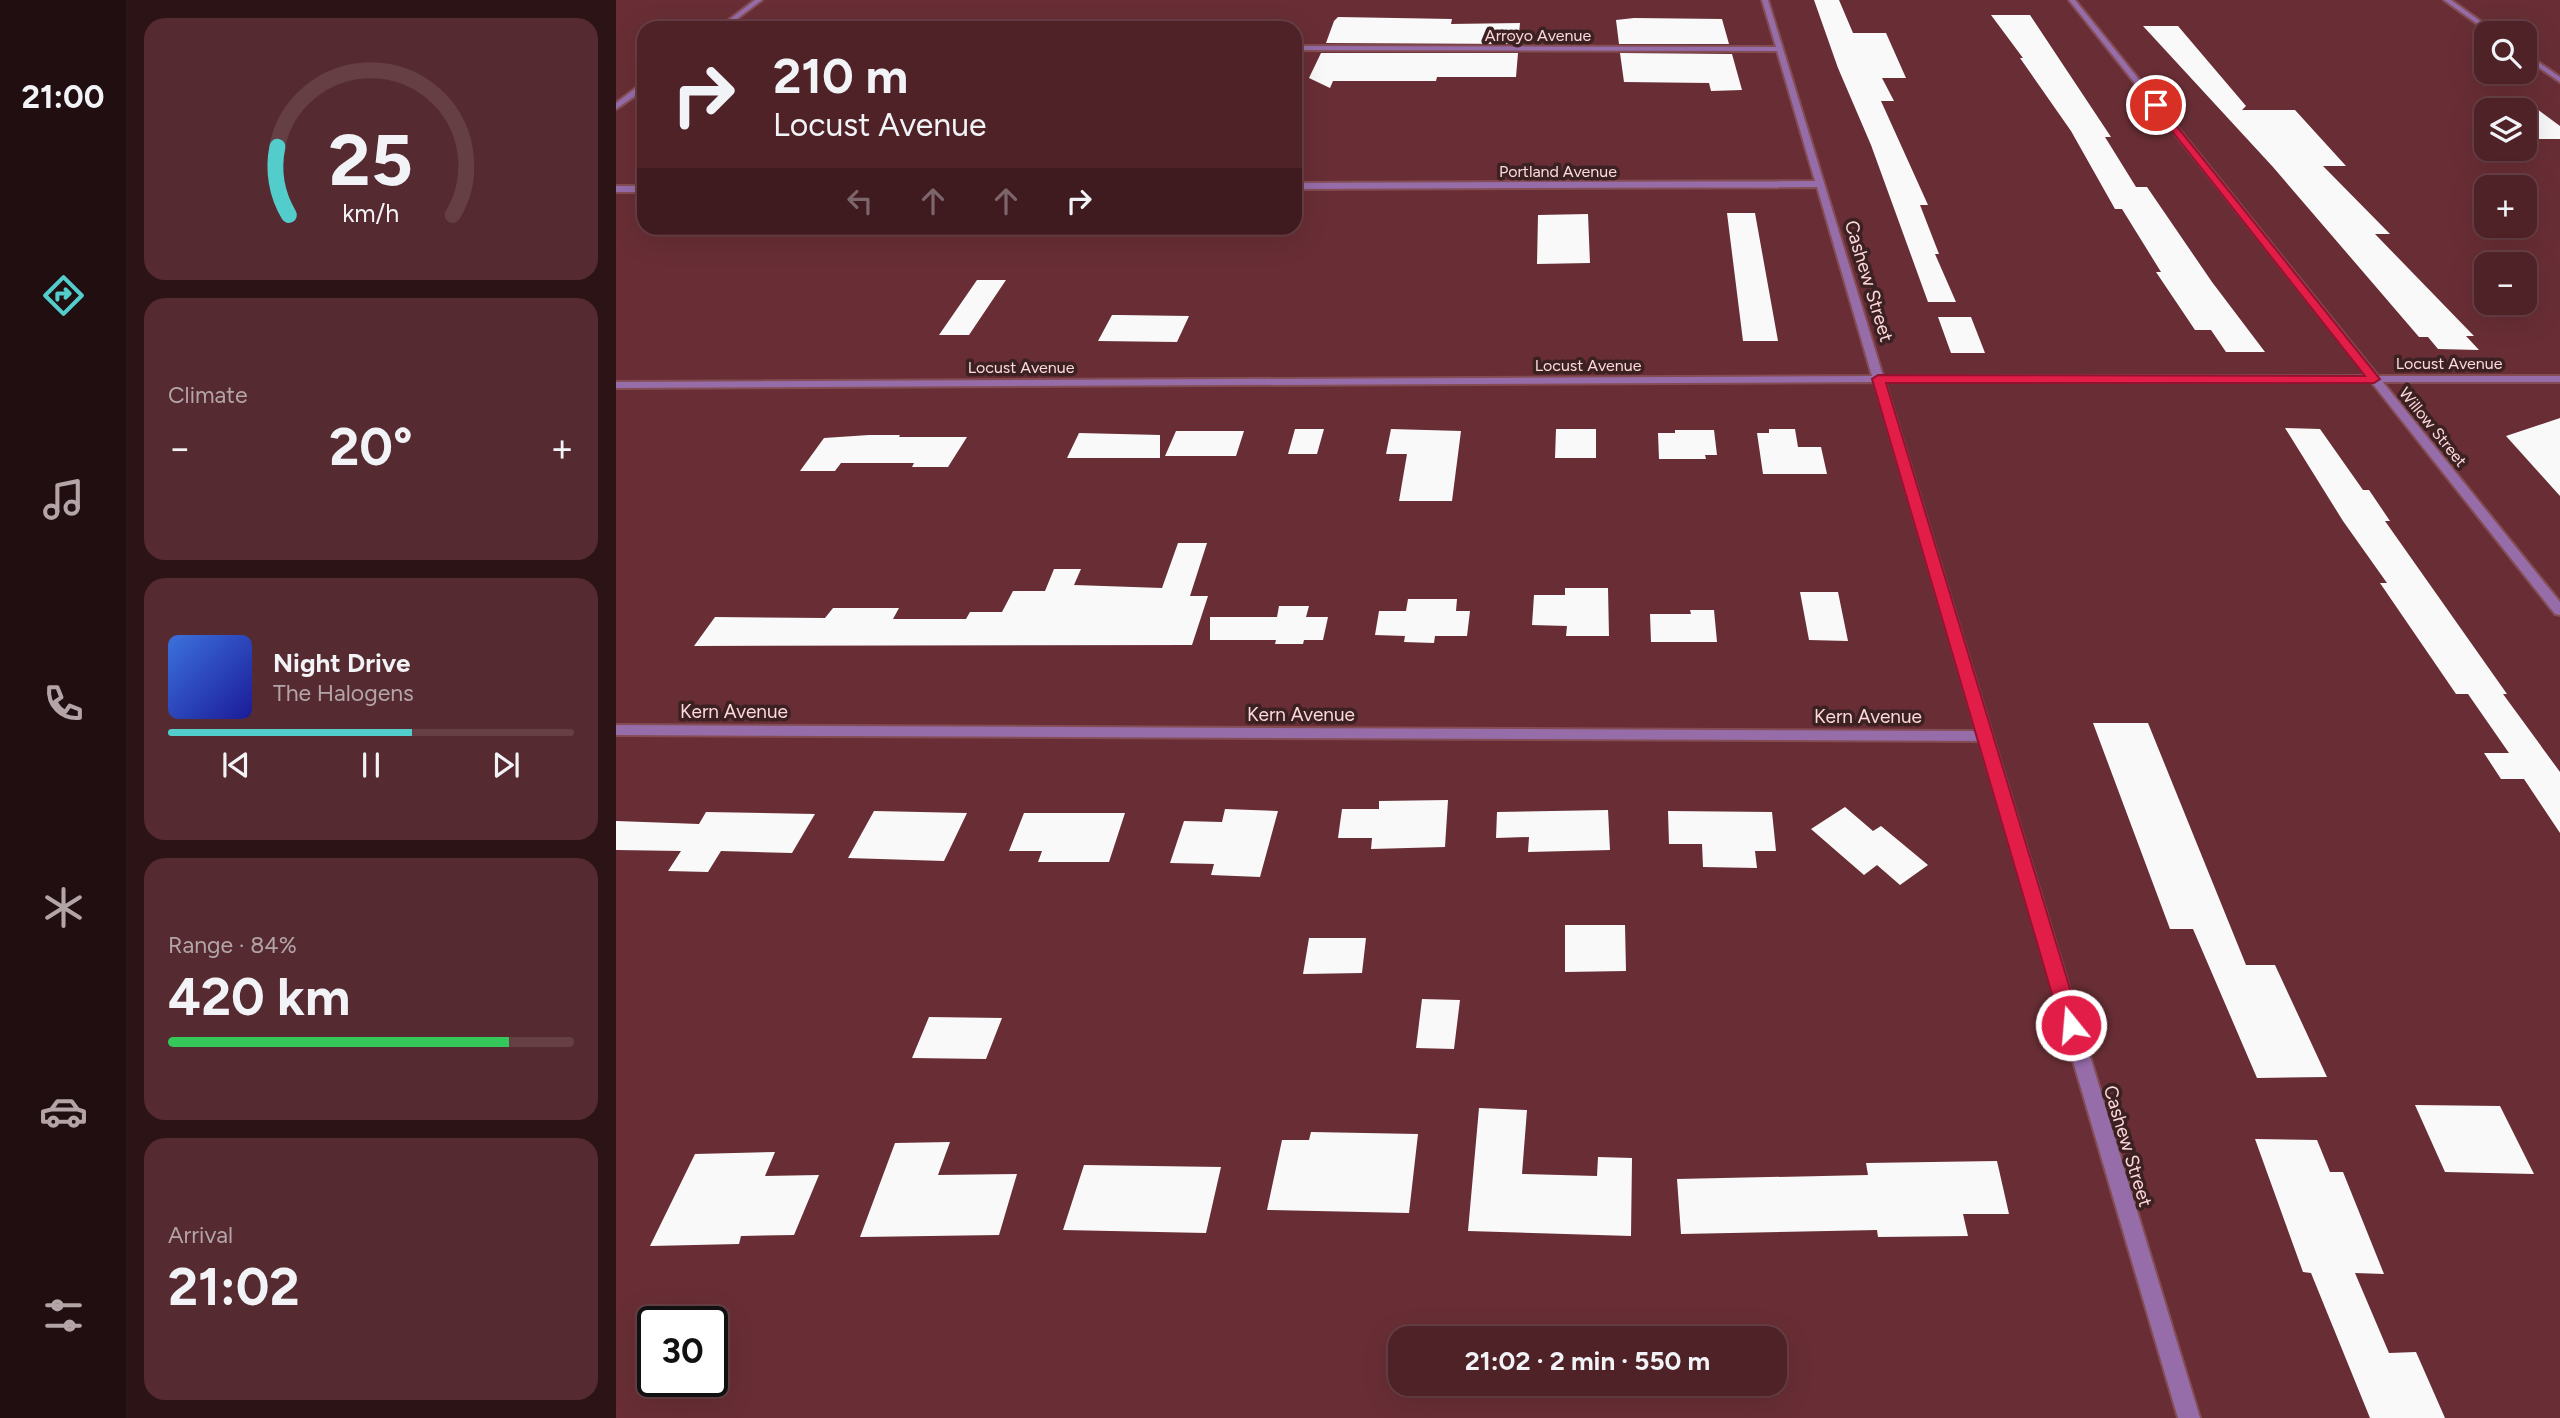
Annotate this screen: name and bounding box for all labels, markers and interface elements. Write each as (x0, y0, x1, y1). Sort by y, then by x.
map controls (2474, 21, 2537, 315)
button: search (2474, 21, 2537, 84)
street label: Arroyo Avenue (1485, 26, 1591, 45)
text: 210 m (773, 46, 908, 105)
icon: right (658, 49, 749, 140)
pin (2126, 75, 2186, 135)
text: 21:00 (21, 78, 105, 116)
icon: arrive (2137, 86, 2175, 124)
button: layers (2474, 98, 2537, 161)
text: Locust Avenue (773, 106, 987, 144)
text: 25 (329, 116, 413, 203)
street label: Portland Avenue (1499, 162, 1617, 181)
button: + (2474, 175, 2537, 238)
icon: left (841, 182, 879, 220)
icon: ahead (914, 182, 952, 220)
icon: ahead (987, 182, 1025, 220)
icon: right (1060, 182, 1098, 220)
text: km/h (342, 198, 400, 228)
street label: Cashew Street (1840, 218, 1898, 344)
button: − (2474, 252, 2537, 315)
icon: directions (39, 271, 88, 320)
street label: Locust Avenue (2396, 354, 2503, 373)
street label: Locust Avenue (1535, 356, 1642, 375)
street label: Locust Avenue (968, 358, 1075, 377)
text: Climate (168, 381, 247, 409)
street label: Willow Street (2395, 384, 2471, 470)
text: 20° (329, 416, 413, 478)
text: − (168, 425, 192, 471)
text: + (550, 425, 574, 471)
icon: music (39, 475, 88, 524)
text: Night Drive (273, 647, 410, 679)
icon: phone (39, 679, 88, 728)
text: The Halogens (273, 679, 414, 707)
street label: Kern Avenue (680, 700, 788, 723)
street label: Kern Avenue (1247, 703, 1355, 726)
street label: Kern Avenue (1814, 705, 1922, 728)
icon: previous (217, 746, 255, 784)
icon: pause (352, 746, 390, 784)
icon: next (487, 746, 525, 784)
icon: climate (39, 883, 88, 932)
text: Range · 84% (168, 931, 297, 959)
text: 420 km (168, 966, 350, 1028)
position arrow (2034, 988, 2108, 1062)
street label: Cashew Street (2099, 1083, 2157, 1209)
icon: car (39, 1087, 88, 1136)
text: Arrival (168, 1221, 233, 1249)
text: 21:02 (168, 1256, 300, 1318)
icon: filters (39, 1291, 88, 1340)
speed limit sign: 30 (637, 1306, 728, 1397)
text: 21:02 · 2 min · 550 m (1465, 1345, 1710, 1377)

